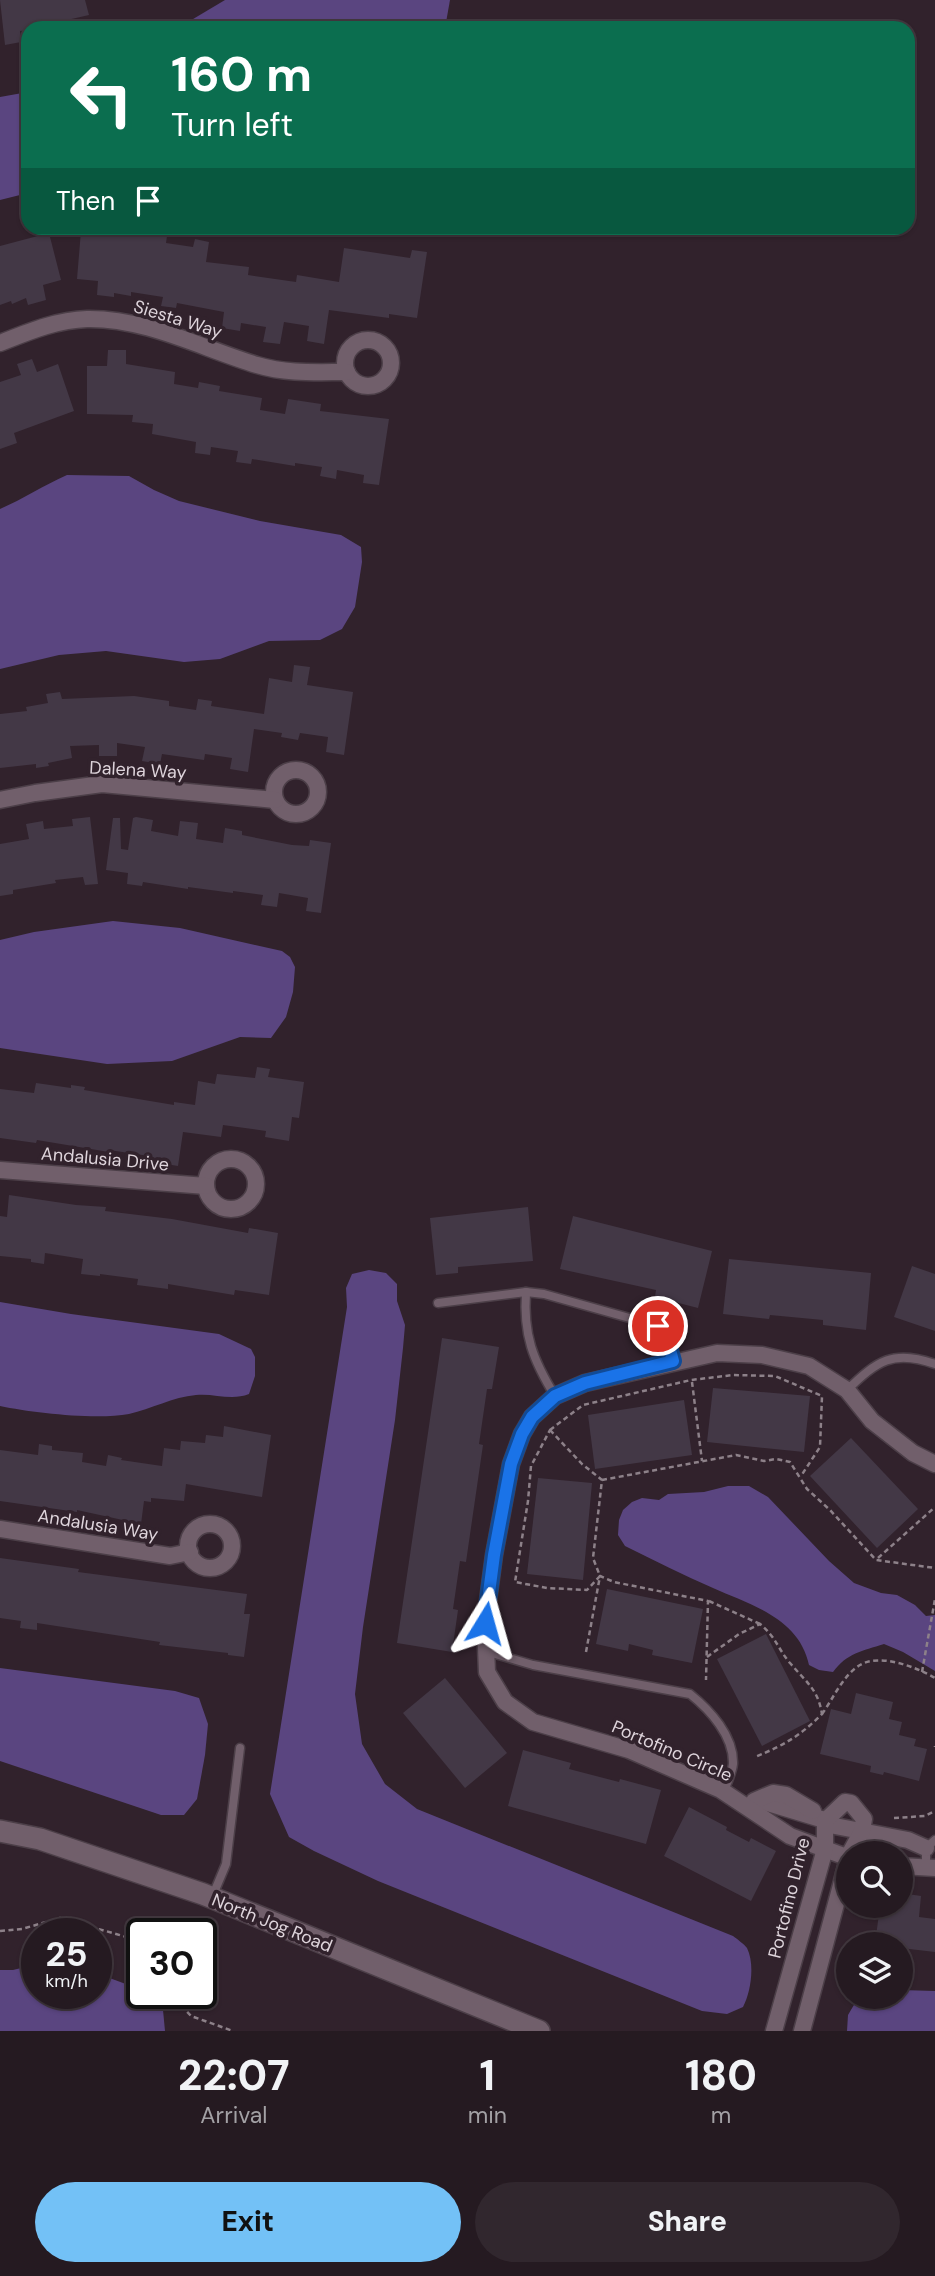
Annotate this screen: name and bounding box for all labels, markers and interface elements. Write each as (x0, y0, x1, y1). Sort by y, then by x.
text: 160 m (171, 42, 312, 106)
icon: left (56, 49, 147, 140)
text: Turn left (171, 104, 293, 146)
icon: arrive (129, 182, 167, 220)
text: Then (56, 184, 115, 218)
street label: Siesta Way (131, 294, 225, 344)
street label: Dalena Way (89, 755, 187, 785)
street label: Andalusia Drive (40, 1141, 170, 1177)
pin (628, 1296, 688, 1356)
icon: arrive (639, 1307, 677, 1345)
street label: Andalusia Way (36, 1504, 160, 1546)
position arrow (448, 1586, 522, 1660)
street label: Portofino Circle (608, 1715, 736, 1787)
street label: Portofino Drive (762, 1835, 816, 1961)
map controls (836, 1841, 913, 2009)
button: search (836, 1841, 913, 1918)
street label: North Jog Road (208, 1888, 336, 1958)
speed limit sign: 30 (126, 1918, 217, 2009)
text: 25 (46, 1931, 87, 1977)
button: layers (836, 1932, 913, 2009)
text: km/h (45, 1969, 88, 1993)
text: 22:07 (178, 2048, 290, 2103)
text: 1 (480, 2048, 495, 2103)
text: 180 (685, 2048, 757, 2103)
text: Arrival (200, 2100, 267, 2130)
text: min (468, 2100, 507, 2130)
text: m (711, 2100, 731, 2130)
button: Exit (35, 2182, 461, 2262)
button: Share (475, 2182, 900, 2262)

